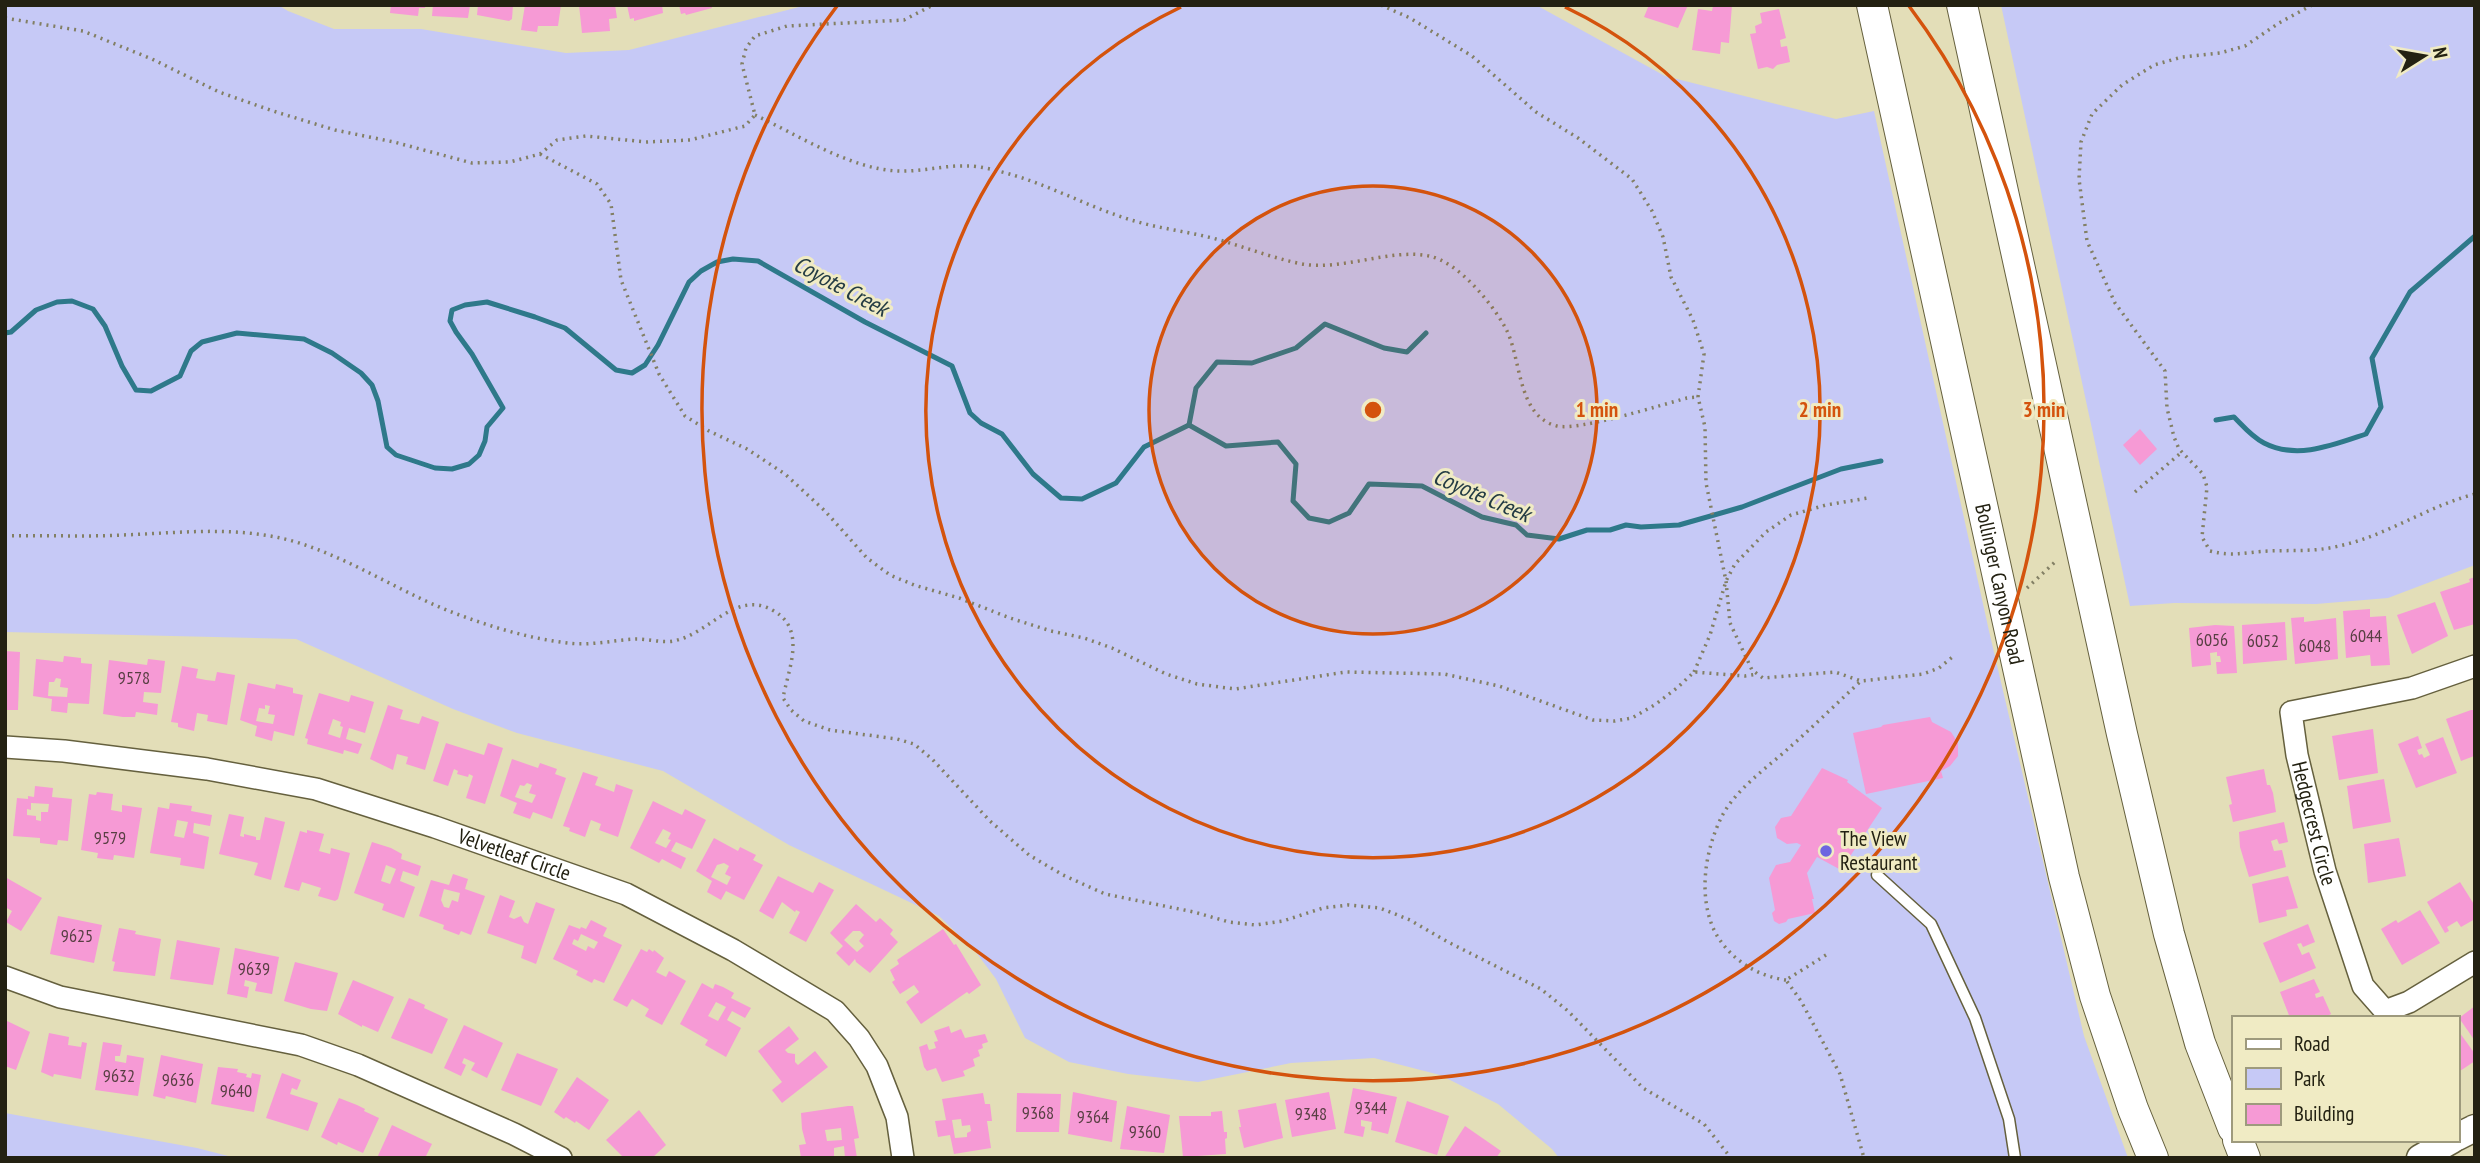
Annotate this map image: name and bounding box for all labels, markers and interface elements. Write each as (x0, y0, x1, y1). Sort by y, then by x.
north arrow (2389, 21, 2459, 91)
text: N (2428, 45, 2453, 60)
water label: Coyote Creek (789, 249, 896, 324)
text: 1 min (1576, 396, 1618, 423)
text: 2 min (1799, 396, 1841, 423)
text: 3 min (2023, 396, 2065, 423)
centre of rings (1361, 398, 1385, 422)
water label: Coyote Creek (1429, 461, 1538, 529)
street label: Bollinger Canyon Road (1969, 501, 2031, 667)
house number: 6044 (2350, 624, 2382, 647)
house number: 6056 (2196, 628, 2228, 651)
house number: 6052 (2247, 629, 2279, 652)
house number: 6048 (2299, 634, 2331, 657)
house number: 9578 (118, 666, 150, 689)
street label: Hedgecrest Circle (2286, 759, 2343, 889)
street label: Velvetleaf Circle (453, 822, 574, 887)
place label: The View Restaurant (1840, 825, 1918, 876)
house number: 9579 (94, 826, 126, 849)
marker: The View Restaurant (1818, 843, 1834, 859)
house number: 9625 (61, 924, 93, 947)
house number: 9639 (238, 957, 270, 980)
legend (2232, 1016, 2459, 1142)
text: Road (2294, 1030, 2330, 1057)
house number: 9632 (103, 1064, 135, 1087)
text: Park (2294, 1065, 2325, 1092)
house number: 9636 (162, 1068, 194, 1091)
house number: 9640 (220, 1079, 252, 1102)
house number: 9344 (1355, 1096, 1387, 1119)
text: Building (2294, 1100, 2354, 1127)
house number: 9368 (1022, 1101, 1054, 1124)
house number: 9348 (1295, 1102, 1327, 1125)
house number: 9364 (1077, 1105, 1109, 1128)
house number: 9360 (1129, 1120, 1161, 1143)

